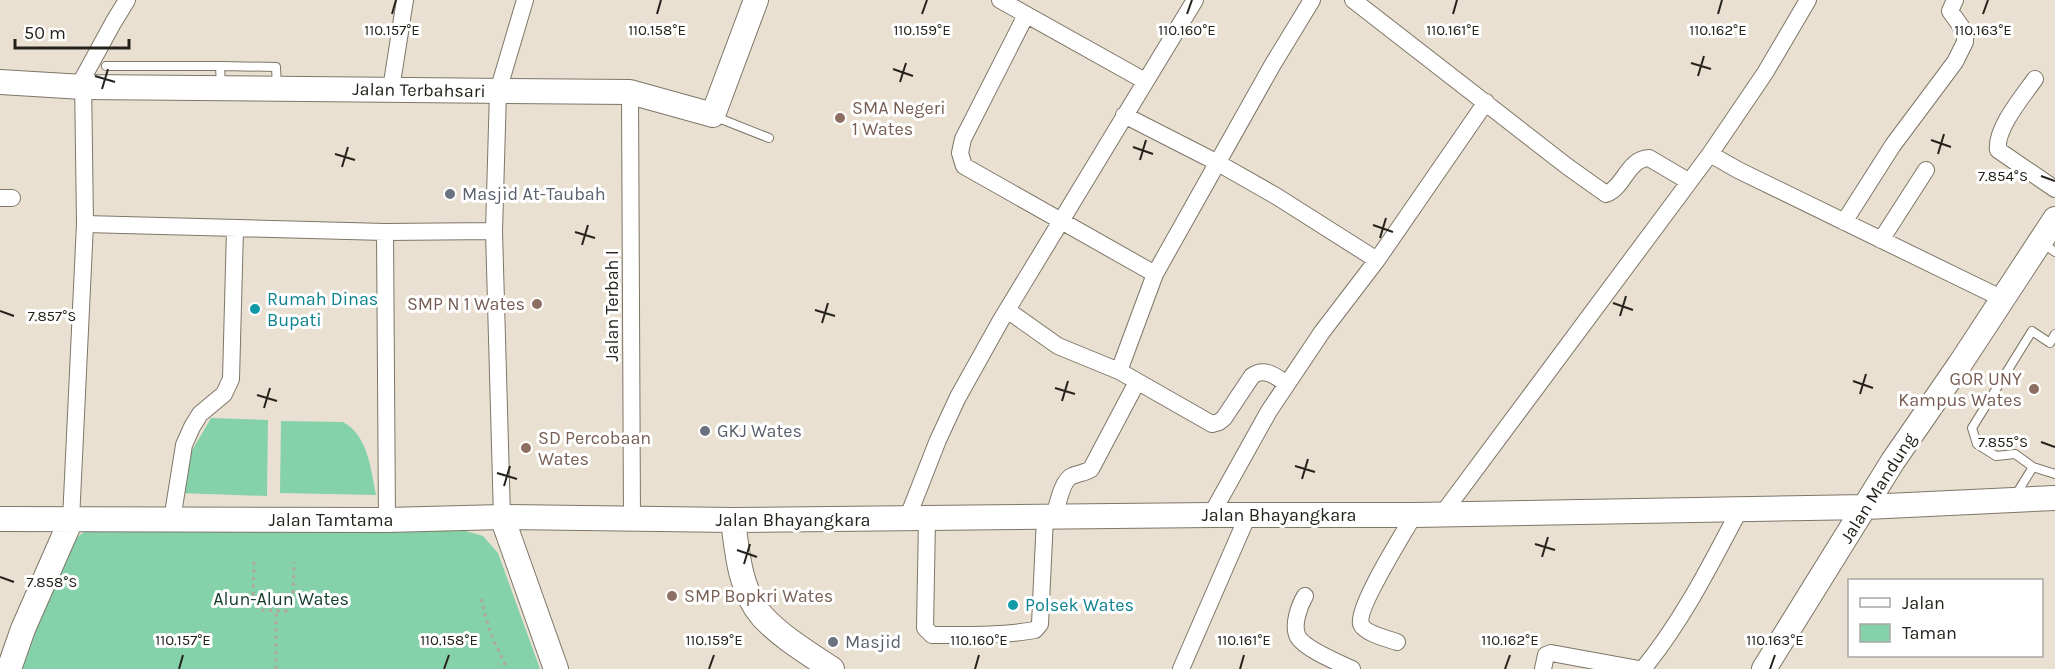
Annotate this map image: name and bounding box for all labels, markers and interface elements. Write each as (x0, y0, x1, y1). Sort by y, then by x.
scale bar (15, 12, 129, 50)
text: 110.157°E (364, 21, 420, 39)
text: 110.158°E (628, 21, 686, 39)
text: 110.159°E (893, 21, 951, 39)
text: 110.160°E (1158, 21, 1216, 39)
text: 110.161°E (1426, 21, 1480, 39)
text: 110.162°E (1689, 21, 1747, 39)
text: 110.163°E (1954, 21, 2012, 39)
text: 50 m (24, 22, 66, 44)
street label: Jalan Terbahsari (352, 78, 486, 102)
place label: SMA Negeri 1 Wates (852, 97, 946, 140)
marker: SMA Negeri 1 Wates (833, 111, 847, 125)
text: 7.854°S (1978, 167, 2028, 185)
place label: Masjid At-Taubah (462, 183, 606, 205)
marker: Masjid At-Taubah (443, 187, 457, 201)
street label: Jalan Terbah I (601, 250, 623, 362)
place label: Rumah Dinas Bupati (267, 288, 378, 331)
place label: SMP N 1 Wates (407, 293, 525, 315)
marker: SMP N 1 Wates (530, 297, 544, 311)
marker: Rumah Dinas Bupati (248, 302, 262, 316)
text: 7.857°S (28, 307, 76, 325)
place label: GOR UNY Kampus Wates (1898, 368, 2022, 411)
marker: GOR UNY Kampus Wates (2027, 382, 2041, 396)
place label: GKJ Wates (717, 420, 802, 442)
marker: GKJ Wates (698, 424, 712, 438)
place label: SD Percobaan Wates (538, 427, 651, 470)
street label: Jalan Mandung (1835, 429, 1921, 547)
text: 7.855°S (1978, 433, 2028, 451)
marker: SD Percobaan Wates (519, 441, 533, 455)
street label: Jalan Bhayangkara (1202, 504, 1357, 526)
street label: Jalan Tamtama (269, 509, 393, 531)
street label: Jalan Bhayangkara (716, 509, 871, 531)
text: 7.858°S (27, 573, 77, 591)
legend (1848, 579, 2043, 657)
place label: SMP Bopkri Wates (684, 585, 833, 607)
park label: Alun-Alun Wates (213, 588, 349, 610)
marker: SMP Bopkri Wates (665, 589, 679, 603)
text: Jalan (1902, 592, 1945, 614)
place label: Polsek Wates (1025, 594, 1134, 616)
marker: Polsek Wates (1006, 598, 1020, 612)
text: Taman (1902, 622, 1957, 644)
text: 110.157°E (155, 631, 211, 649)
text: 110.158°E (420, 631, 478, 649)
text: 110.159°E (685, 631, 743, 649)
place label: Masjid (845, 631, 901, 653)
text: 110.160°E (950, 631, 1008, 649)
text: 110.161°E (1217, 631, 1271, 649)
text: 110.162°E (1481, 631, 1539, 649)
text: 110.163°E (1746, 631, 1804, 649)
marker: Masjid (826, 635, 840, 649)

